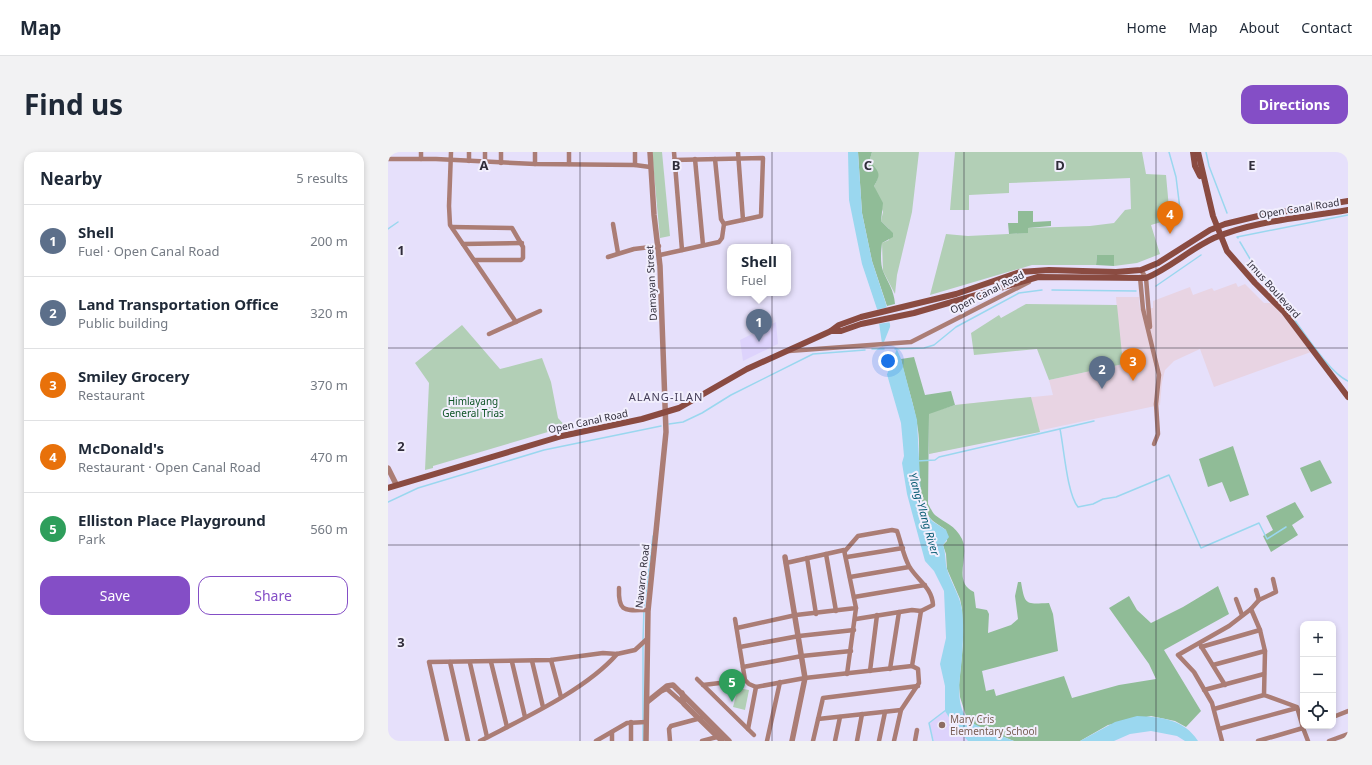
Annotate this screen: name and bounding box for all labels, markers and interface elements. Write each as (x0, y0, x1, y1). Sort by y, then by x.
text: Map (20, 15, 61, 41)
text: Home (1127, 18, 1166, 37)
text: Map (1188, 18, 1218, 37)
text: About (1240, 18, 1279, 37)
text: Contact (1301, 18, 1352, 37)
text: Find us (24, 85, 123, 123)
button: Directions (1241, 85, 1348, 124)
text: A (480, 156, 489, 174)
text: B (672, 156, 680, 174)
text: C (864, 156, 872, 174)
text: D (1055, 156, 1065, 174)
text: E (1248, 156, 1256, 174)
text: Nearby (40, 167, 102, 190)
text: 5 results (296, 169, 348, 187)
street label: Open Canal Road (1258, 195, 1340, 221)
pin: 4 (1157, 201, 1183, 234)
text: Shell (78, 222, 114, 242)
text: 1 (49, 232, 57, 250)
text: 200 m (310, 232, 348, 250)
text: 1 (397, 241, 405, 259)
text: Fuel · Open Canal Road (78, 242, 219, 260)
popup (727, 244, 791, 296)
street label: Damayan Street (642, 245, 660, 321)
text: Shell (741, 251, 777, 271)
street label: Imus Boulevard (1244, 257, 1304, 321)
street label: Open Canal Road (948, 267, 1026, 317)
text: Fuel (741, 271, 767, 289)
text: Land Transportation Office (78, 294, 279, 314)
text: 2 (49, 304, 57, 322)
text: 320 m (310, 304, 348, 322)
pin: 1 (746, 309, 772, 342)
text: Public building (78, 314, 168, 332)
pin: 3 (1120, 348, 1146, 381)
your location (878, 351, 898, 371)
pin: 2 (1089, 356, 1115, 389)
text: Smiley Grocery (78, 366, 190, 386)
text: 3 (49, 376, 57, 394)
text: 370 m (310, 376, 348, 394)
text: Restaurant (78, 386, 145, 404)
district label: ALANG-ILAN (629, 389, 703, 404)
park label: Himlayang General Trias (442, 394, 504, 420)
street label: Open Canal Road (547, 406, 629, 436)
text: 2 (397, 437, 405, 455)
text: McDonald's (78, 438, 164, 458)
text: 4 (49, 448, 57, 466)
text: 470 m (310, 448, 348, 466)
text: Restaurant · Open Canal Road (78, 458, 261, 476)
water label: Ylang-Ylang River (906, 471, 944, 558)
text: Elliston Place Playground (78, 510, 266, 530)
text: 5 (49, 520, 57, 538)
text: 560 m (310, 520, 348, 538)
text: Park (78, 530, 105, 548)
street label: Navarro Road (632, 543, 652, 609)
button: Save (40, 576, 190, 615)
button: Share (198, 576, 348, 615)
map controls (1300, 621, 1336, 729)
button: + (1300, 621, 1336, 657)
text: 3 (397, 633, 405, 651)
button: − (1300, 657, 1336, 693)
pin: 5 (719, 669, 745, 702)
button: locate (1300, 693, 1336, 729)
place label: Mary Cris Elementary School (950, 712, 1037, 738)
marker: Mary Cris Elementary School (937, 720, 947, 730)

